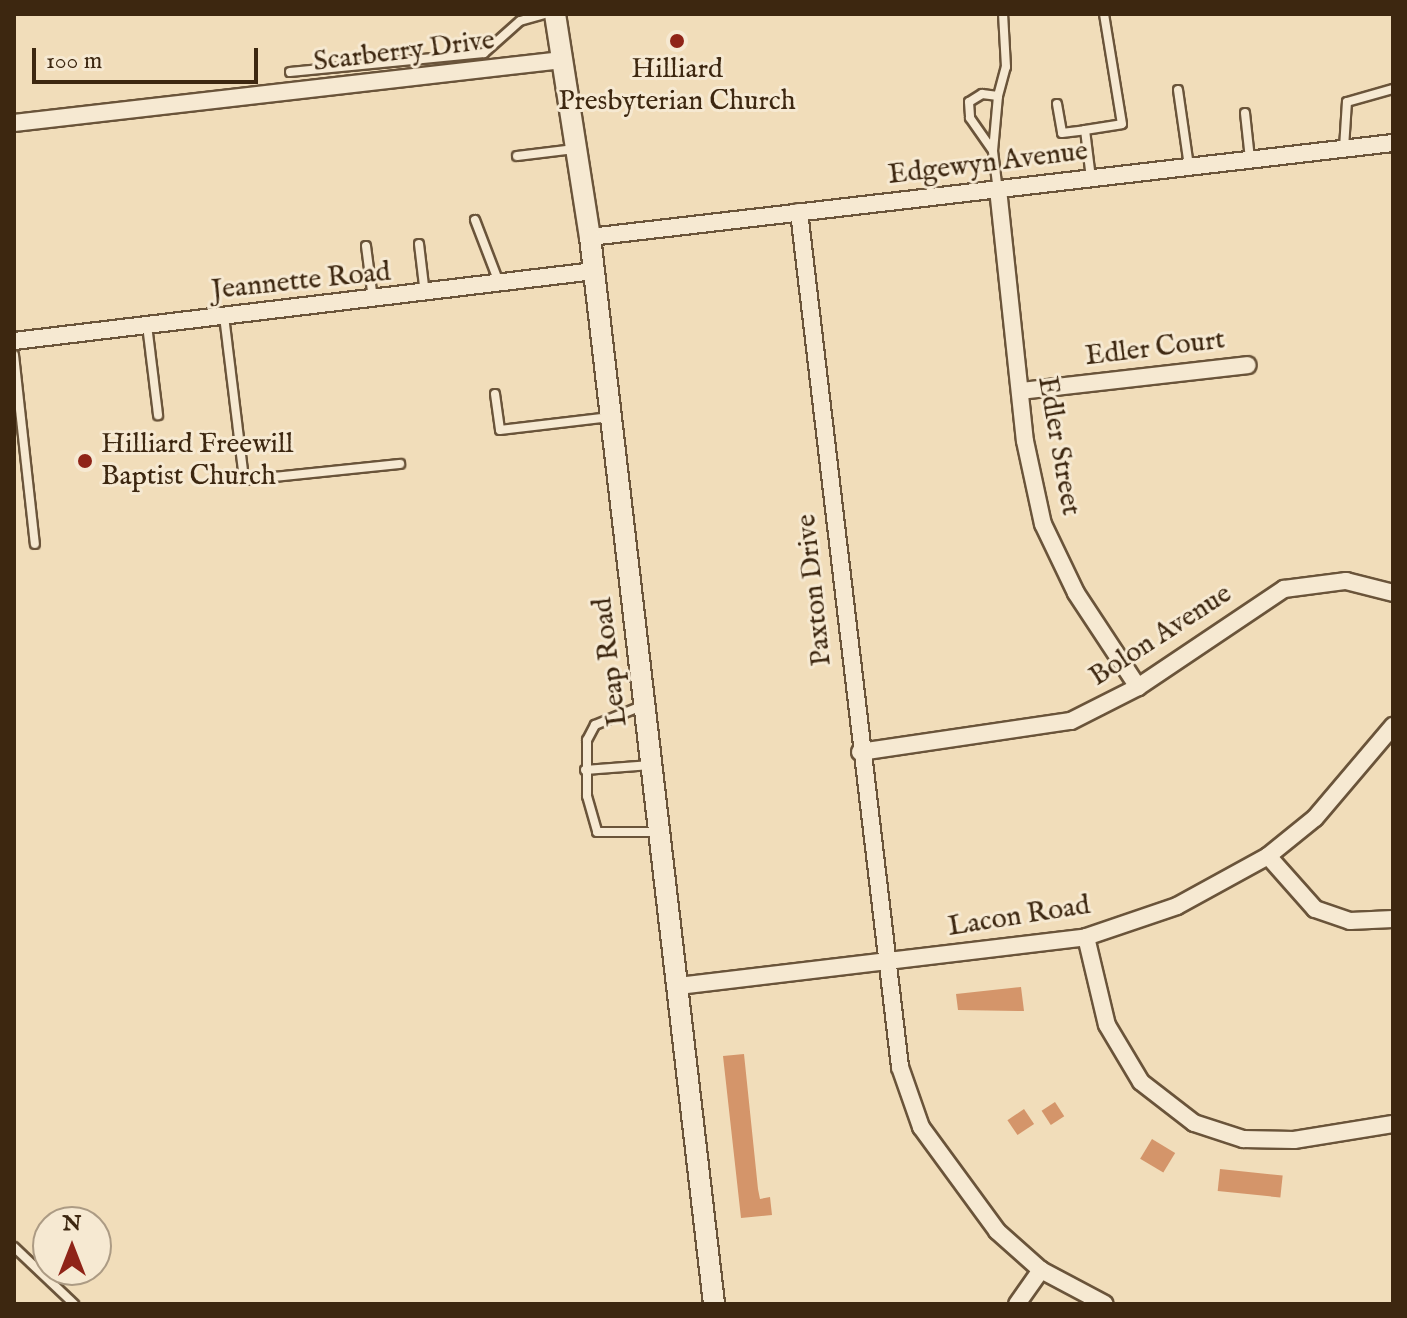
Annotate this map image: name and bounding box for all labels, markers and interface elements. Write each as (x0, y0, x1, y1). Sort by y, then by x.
street label: Scarberry Drive (312, 24, 496, 80)
scale bar (36, 32, 262, 82)
marker: Hilliard Presbyterian Church (668, 32, 686, 50)
text: 100 m (46, 46, 102, 77)
place label: Hilliard Presbyterian Church (558, 53, 796, 119)
street label: Edgewyn Avenue (886, 135, 1090, 193)
street label: Jeannette Road (210, 256, 392, 308)
street label: Edler Court (1083, 324, 1227, 374)
street label: Edler Street (1029, 374, 1087, 518)
place label: Hilliard Freewill Baptist Church (101, 428, 293, 494)
marker: Hilliard Freewill Baptist Church (76, 452, 94, 470)
street label: Paxton Drive (790, 512, 840, 668)
street label: Bolon Avenue (1084, 578, 1238, 694)
street label: Leap Road (586, 596, 636, 728)
street label: Lacon Road (946, 889, 1092, 945)
north arrow (32, 1206, 112, 1286)
text: N (62, 1210, 82, 1238)

